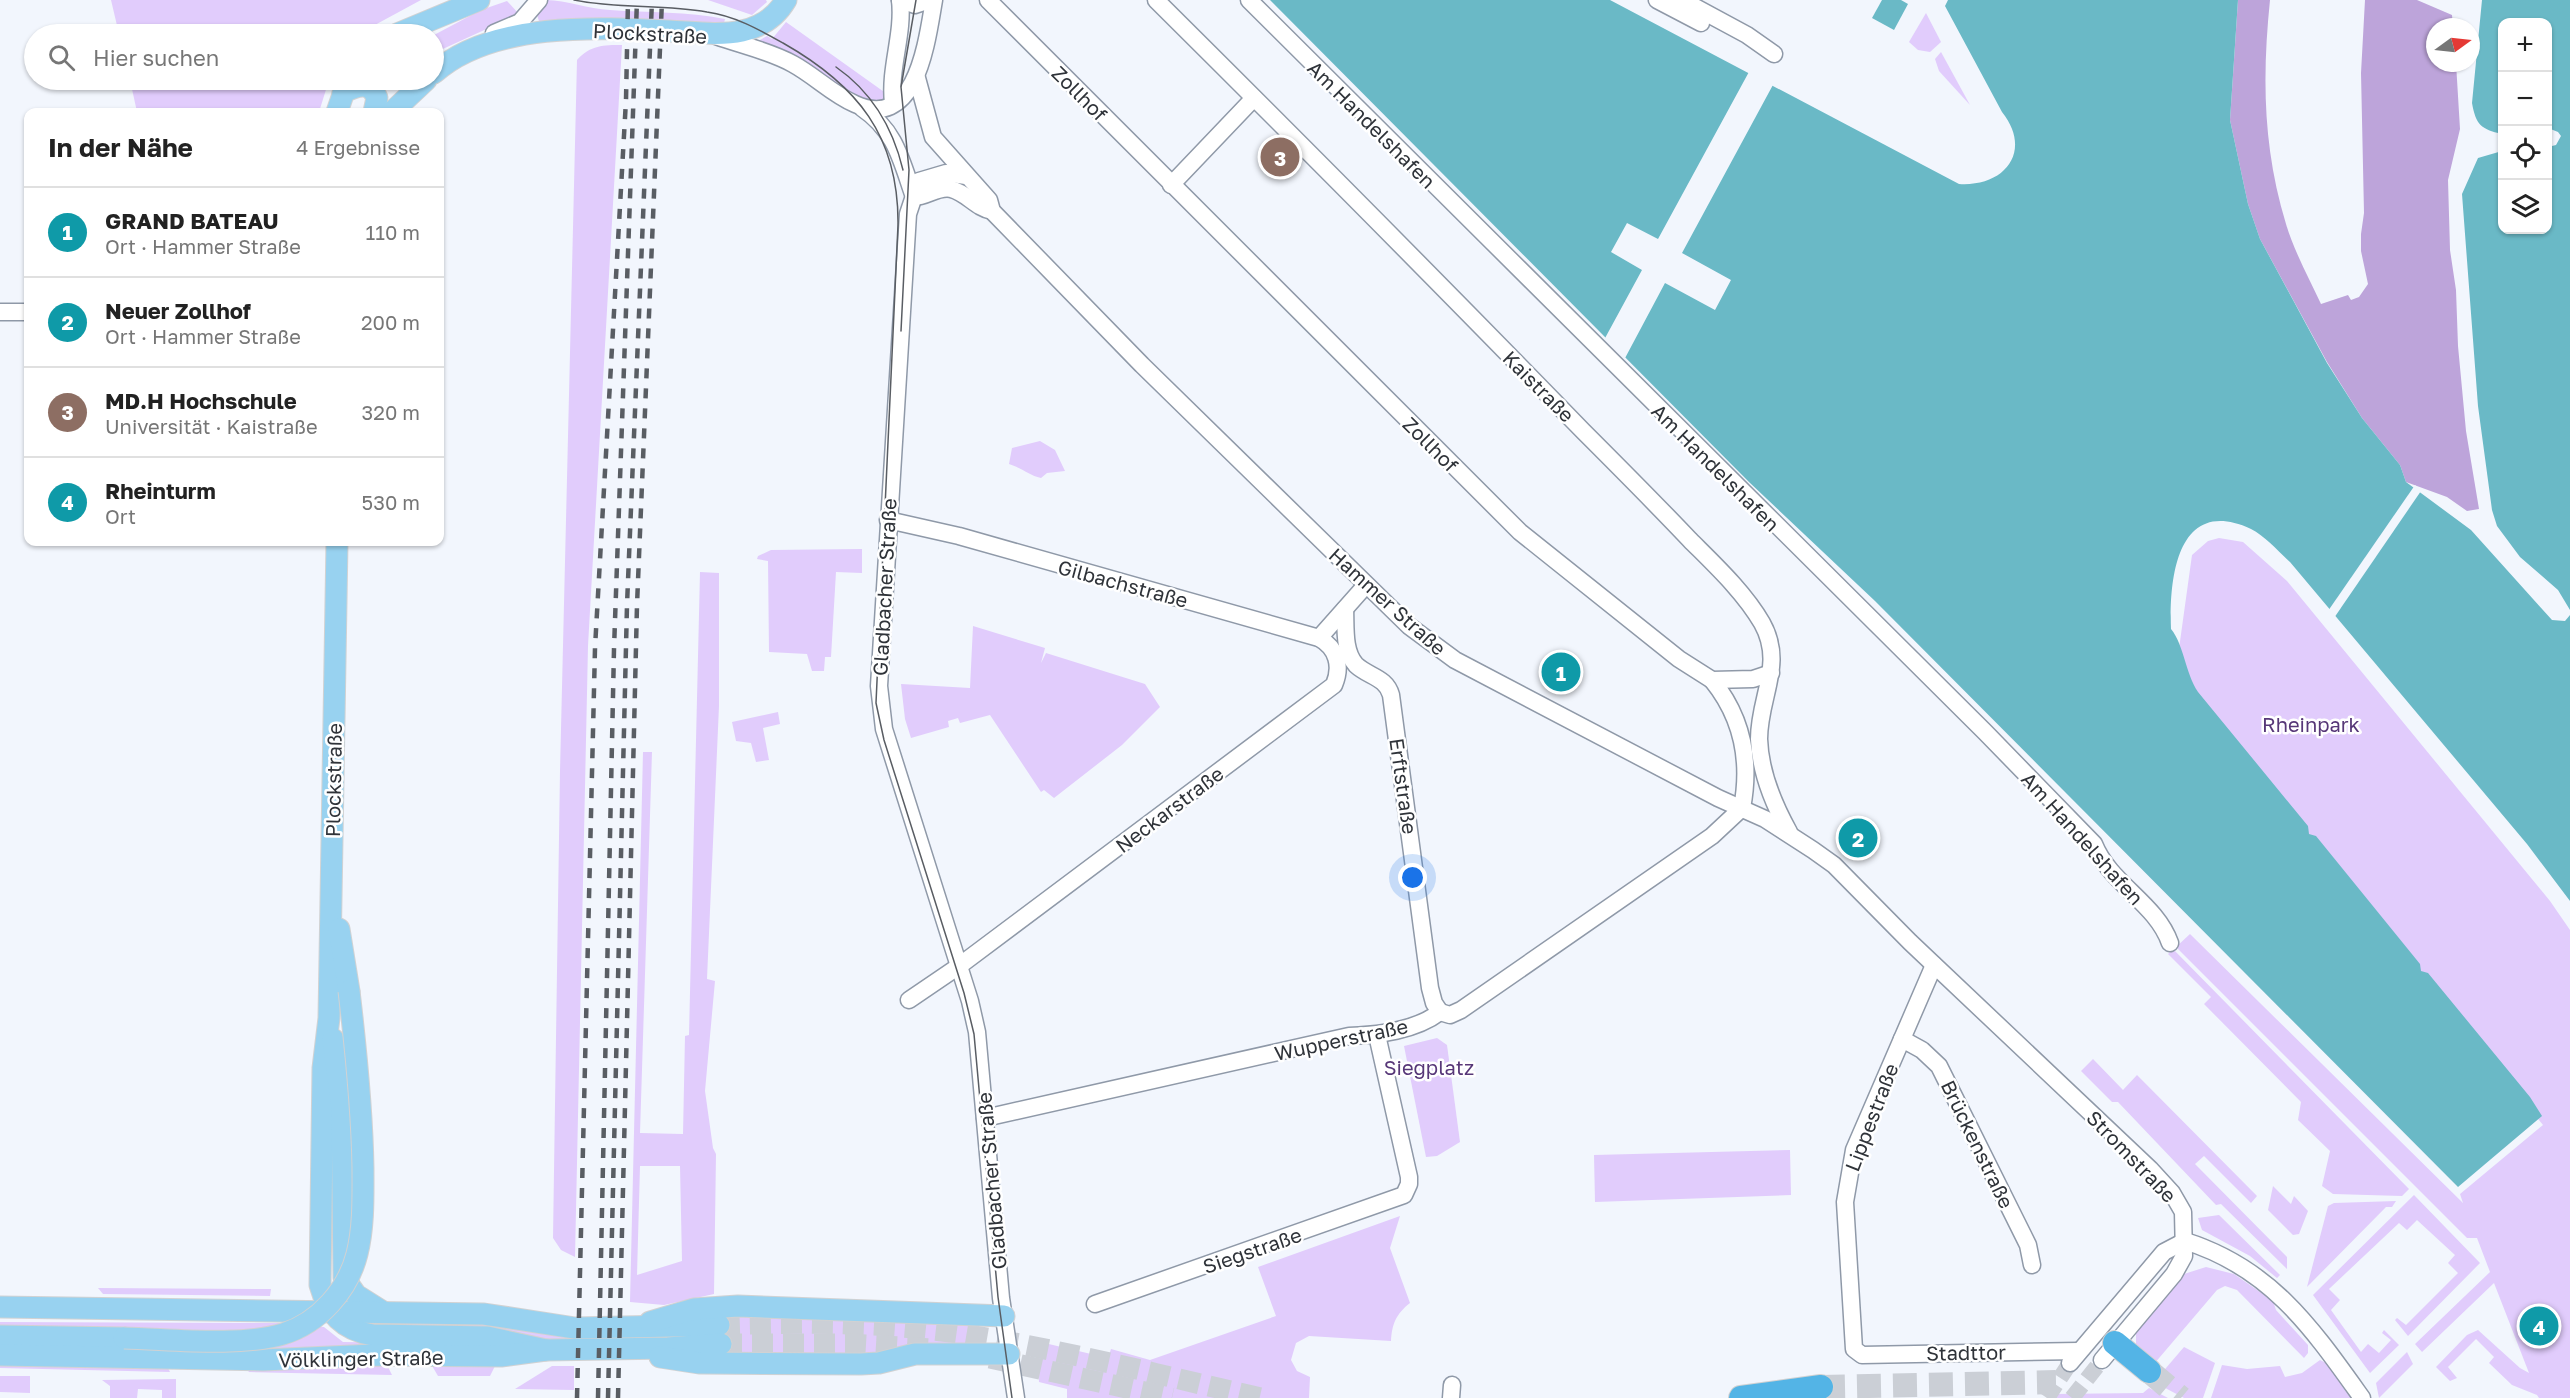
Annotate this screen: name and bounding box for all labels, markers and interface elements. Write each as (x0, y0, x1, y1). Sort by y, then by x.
street label: Plockstraße (592, 18, 708, 48)
north arrow (2426, 18, 2480, 72)
map controls (2498, 18, 2552, 234)
button: + (2498, 18, 2552, 72)
search box (24, 24, 444, 90)
icon: search (45, 41, 78, 74)
text: Hier suchen (93, 44, 219, 71)
street label: Am Handelshafen (1303, 55, 1441, 193)
street label: Zollhof (1048, 61, 1112, 125)
button: − (2498, 72, 2552, 126)
button: locate (2498, 126, 2552, 180)
text: In der Nähe (48, 132, 193, 163)
pin: 3 (1260, 134, 1300, 180)
text: 4 Ergebnisse (296, 135, 420, 159)
button: layers (2498, 180, 2552, 234)
text: GRAND BATEAU (105, 207, 279, 234)
text: 1 (62, 220, 73, 244)
text: 110 m (366, 220, 420, 244)
text: Ort · Hammer Straße (105, 234, 301, 258)
text: Neuer Zollhof (105, 297, 251, 324)
text: 2 (61, 310, 74, 334)
text: 200 m (361, 310, 420, 334)
text: Ort · Hammer Straße (105, 324, 301, 348)
street label: Kaistraße (1498, 345, 1580, 427)
text: MD.H Hochschule (105, 387, 297, 414)
street label: Am Handelshafen (1647, 398, 1785, 536)
text: 3 (61, 400, 74, 424)
text: 320 m (362, 400, 420, 424)
street label: Zollhof (1399, 412, 1463, 476)
text: Universität · Kaistraße (105, 414, 317, 438)
text: Rheinturm (105, 477, 216, 504)
text: 4 (61, 490, 74, 514)
text: 530 m (362, 490, 420, 514)
street label: Gladbacher Straße (867, 498, 901, 676)
text: Ort (105, 504, 136, 528)
street label: Hammer Straße (1325, 542, 1451, 660)
street label: Gilbachstraße (1055, 554, 1191, 612)
pin: 1 (1542, 650, 1580, 694)
park label: Rheinpark (2262, 712, 2360, 736)
street label: Plockstraße (320, 723, 346, 837)
street label: Erftstraße (1385, 736, 1423, 836)
street label: Neckarstraße (1110, 761, 1228, 857)
street label: Am Handelshafen (2017, 767, 2149, 909)
pin: 2 (1838, 816, 1878, 860)
your location (1398, 863, 1427, 892)
street label: Wupperstraße (1272, 1013, 1410, 1065)
park label: Siegplatz (1384, 1055, 1474, 1079)
street label: Lippestraße (1839, 1060, 1903, 1174)
street label: Brückenstraße (1937, 1076, 2019, 1212)
street label: Gladbacher Straße (971, 1091, 1011, 1271)
street label: Stromstraße (2082, 1105, 2182, 1207)
street label: Siegstraße (1200, 1222, 1304, 1278)
pin: 4 (2520, 1304, 2558, 1348)
street label: Stadttor (1926, 1339, 2006, 1365)
street label: Völklinger Straße (278, 1345, 444, 1371)

